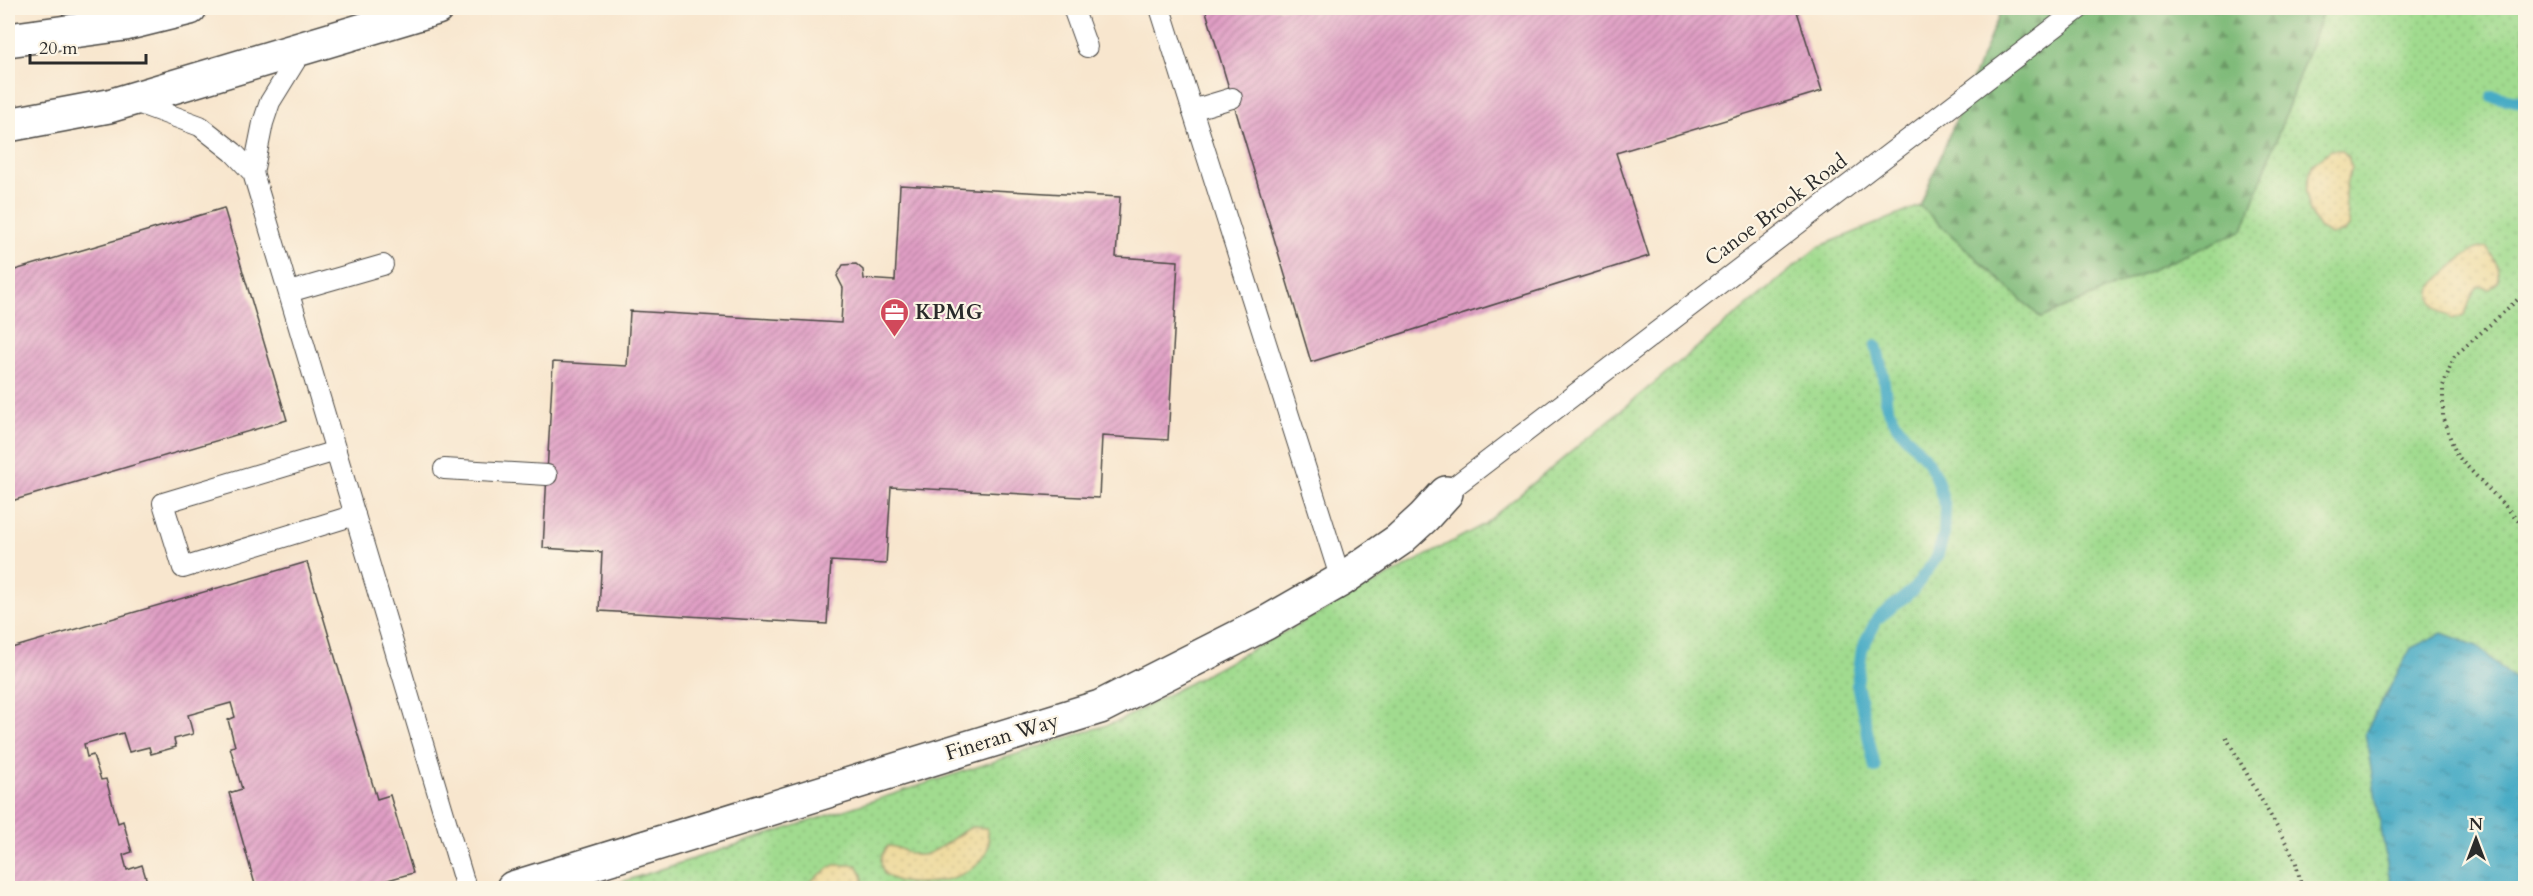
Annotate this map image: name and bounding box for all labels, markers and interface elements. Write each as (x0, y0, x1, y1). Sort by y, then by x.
scale bar (30, 27, 146, 65)
text: 20 m (39, 36, 78, 61)
street label: Canoe Brook Road (1699, 147, 1853, 273)
office icon: KPMG (878, 296, 910, 338)
place label: KPMG (915, 298, 983, 327)
street label: Fineran Way (942, 706, 1062, 768)
north arrow (2446, 809, 2506, 869)
text: N (2469, 814, 2483, 836)

